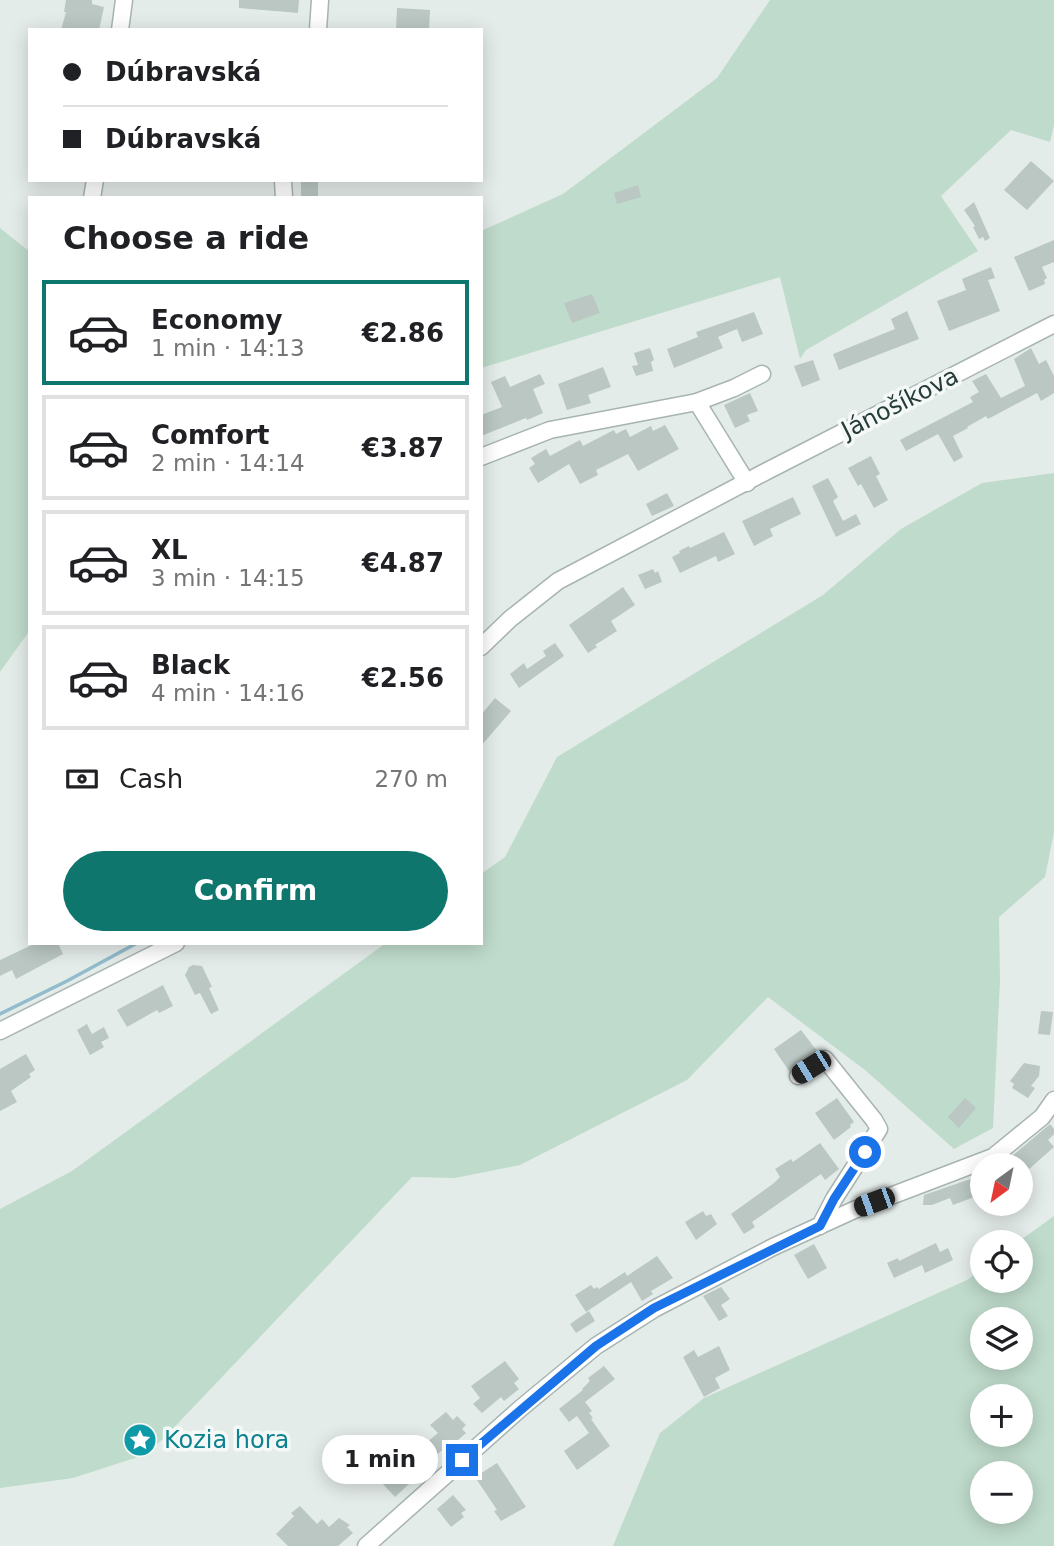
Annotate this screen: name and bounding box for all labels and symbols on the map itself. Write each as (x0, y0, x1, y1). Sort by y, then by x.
street label: Jánošíkova (835, 362, 963, 445)
car (788, 1047, 835, 1087)
route start (849, 1136, 881, 1168)
north arrow (970, 1153, 1032, 1216)
car (851, 1185, 898, 1219)
place icon: Kozia hora (121, 1421, 159, 1459)
place label: Kozia hora (164, 1426, 289, 1454)
callout: 1 min (322, 1436, 438, 1484)
route end (446, 1444, 478, 1476)

